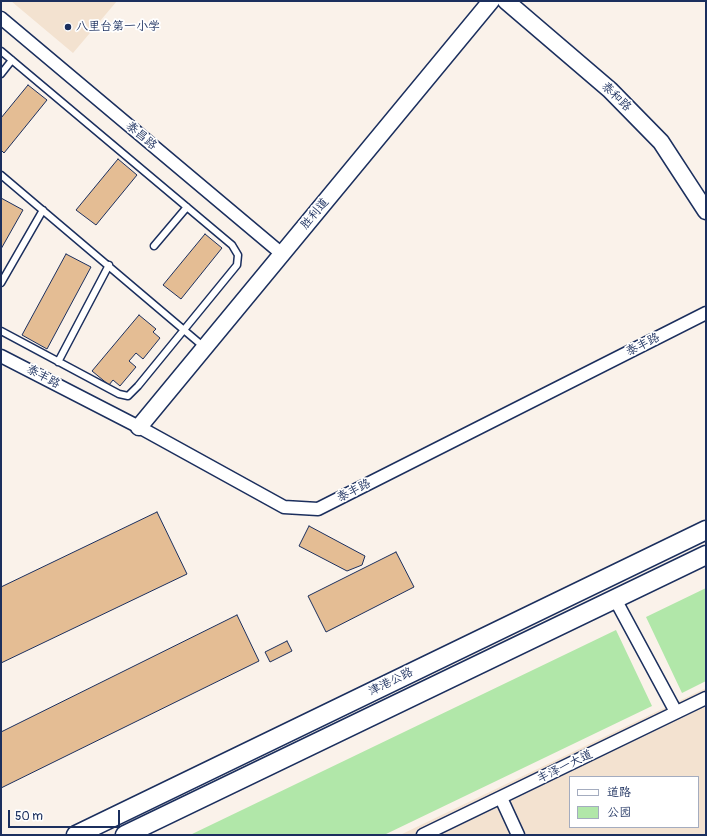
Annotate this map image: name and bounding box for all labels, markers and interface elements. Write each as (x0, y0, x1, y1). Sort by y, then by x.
place label: 八里台第一小学 (76, 20, 160, 34)
marker: 八里台第一小学 (63, 22, 73, 32)
street label: 泰和路 (598, 79, 634, 115)
street label: 泰昌路 (123, 119, 159, 153)
street label: 胜利道 (298, 196, 332, 232)
street label: 泰丰路 (624, 330, 662, 360)
street label: 泰丰路 (24, 362, 62, 392)
street label: 泰丰路 (335, 476, 373, 506)
street label: 津港公路 (366, 665, 416, 699)
street label: 丰泽一大道 (535, 747, 595, 787)
legend (569, 776, 699, 828)
text: 道路 (607, 785, 631, 800)
scale bar (10, 802, 122, 828)
text: 公园 (607, 805, 631, 820)
text: 50 m (15, 809, 43, 824)

